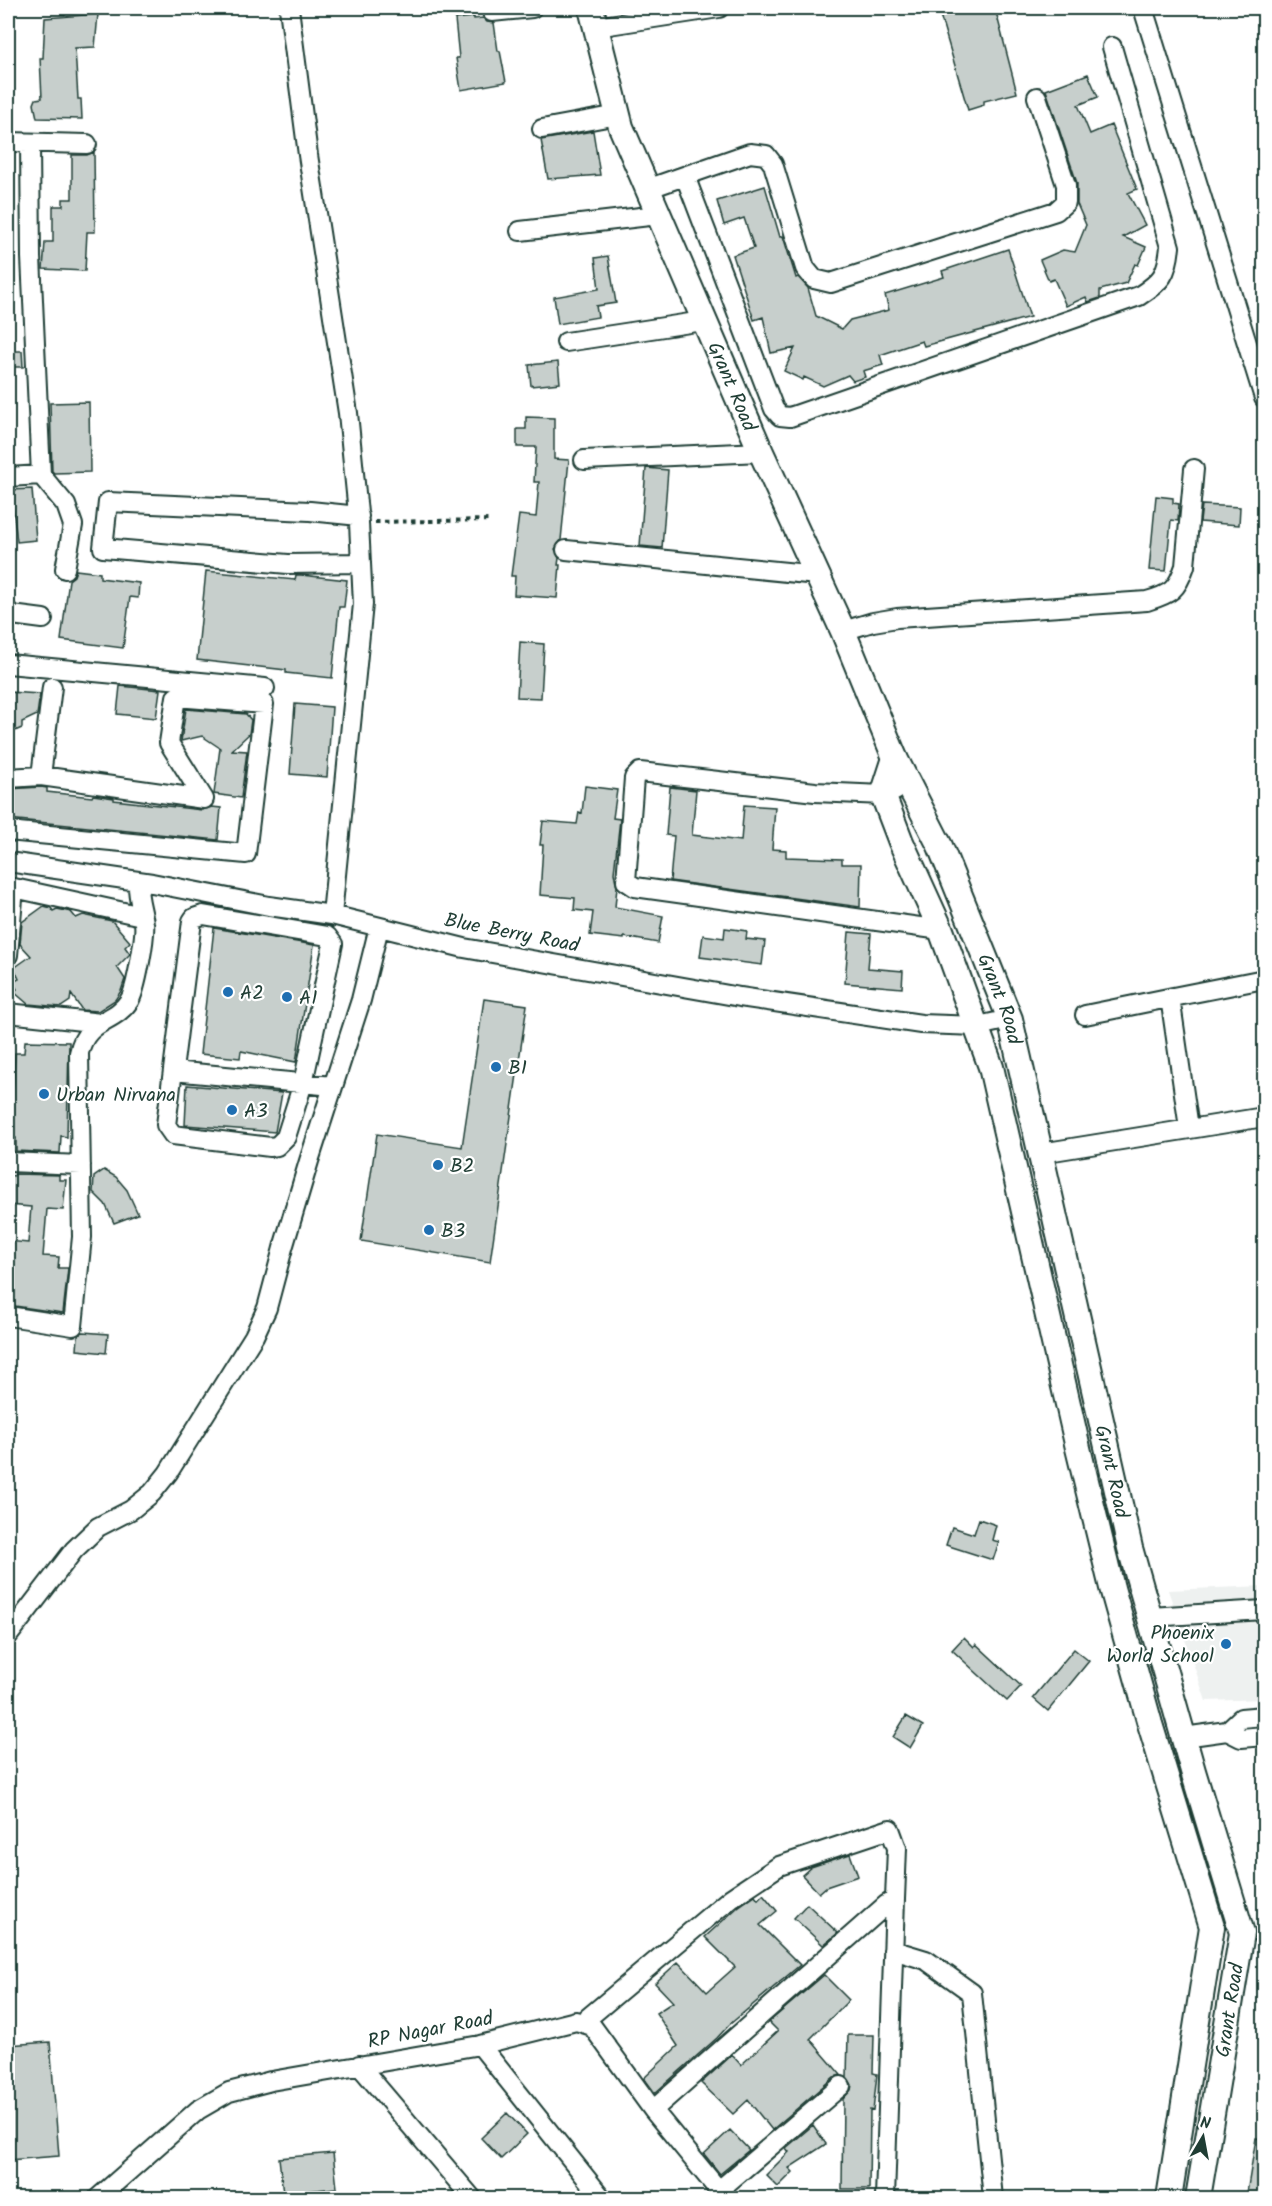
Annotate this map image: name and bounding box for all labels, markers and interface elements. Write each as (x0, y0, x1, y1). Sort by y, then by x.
street label: Grant Road (697, 337, 765, 438)
street label: Blue Berry Road (441, 905, 583, 963)
street label: Grant Road (967, 949, 1029, 1049)
place label: A2 (240, 978, 264, 1010)
place label: A1 (299, 983, 317, 1015)
marker: A2 (221, 985, 235, 999)
marker: A1 (280, 990, 294, 1004)
place label: B1 (508, 1053, 527, 1085)
marker: B1 (489, 1060, 503, 1074)
place label: Urban Nirvana (56, 1080, 176, 1112)
marker: Urban Nirvana (37, 1087, 51, 1101)
place label: A3 (244, 1096, 268, 1128)
marker: A3 (225, 1103, 239, 1117)
place label: B2 (450, 1151, 474, 1183)
marker: B2 (431, 1158, 445, 1172)
place label: B3 (441, 1216, 465, 1248)
marker: B3 (422, 1223, 436, 1237)
street label: Grant Road (1085, 1422, 1137, 1523)
place label: Phoenix World School (1107, 1618, 1214, 1673)
marker: Phoenix World School (1219, 1637, 1233, 1651)
street label: Grant Road (1208, 1960, 1254, 2060)
street label: RP Nagar Road (365, 2003, 497, 2059)
north arrow (1173, 2107, 1233, 2167)
text: N (1198, 2111, 1212, 2137)

